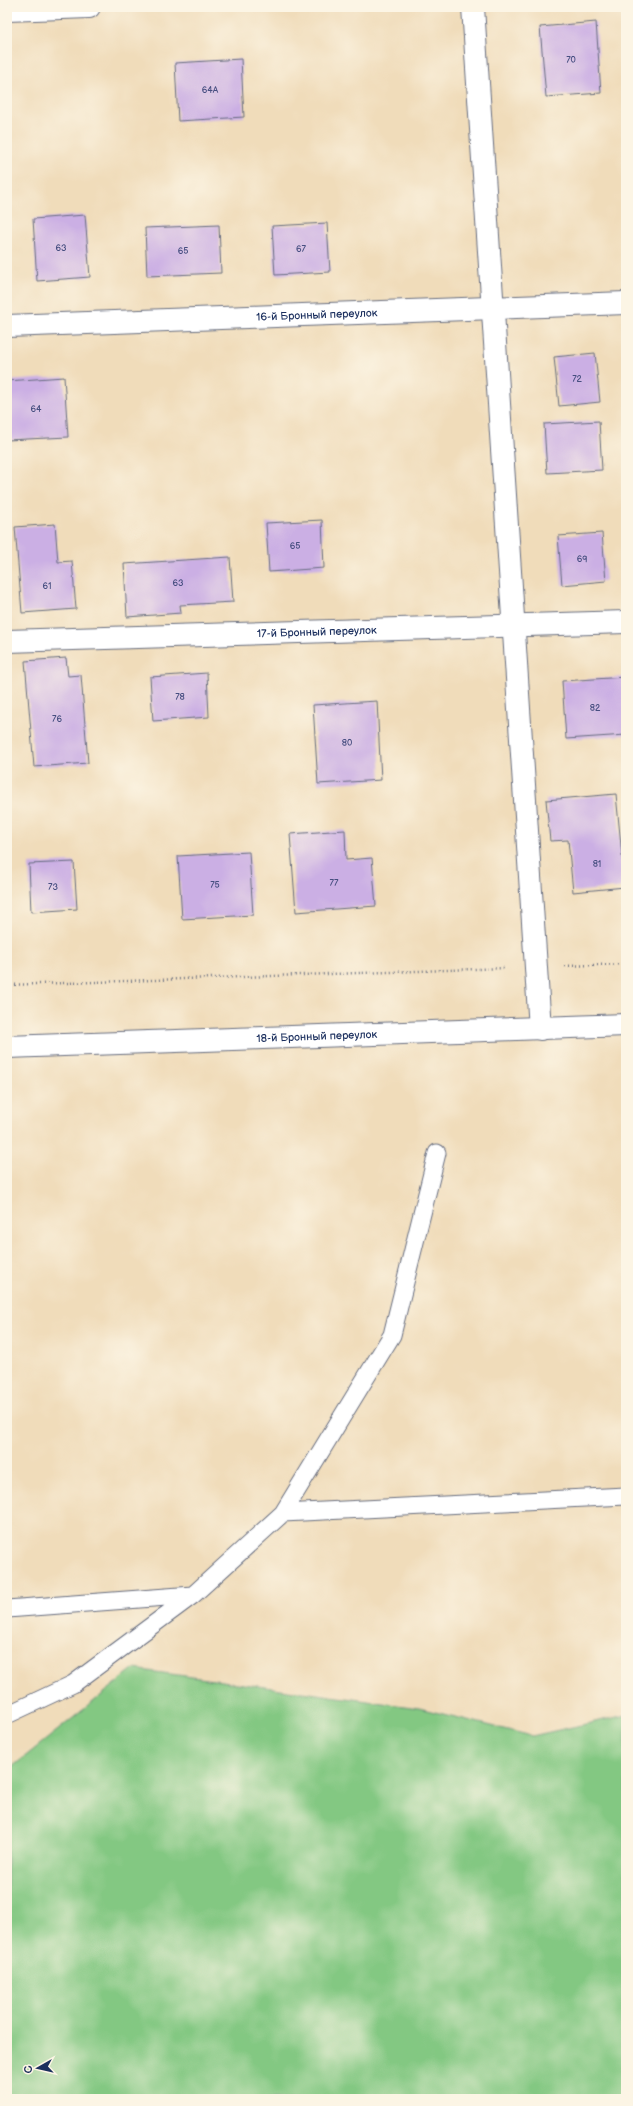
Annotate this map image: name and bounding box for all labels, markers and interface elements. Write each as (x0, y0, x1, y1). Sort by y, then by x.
house number: 70 (566, 55, 576, 66)
house number: 64А (202, 85, 219, 96)
house number: 63 (55, 243, 67, 254)
house number: 67 (296, 244, 307, 255)
house number: 65 (178, 246, 188, 257)
street label: 16-й Бронный переулок (256, 306, 378, 323)
house number: 72 (572, 374, 583, 385)
house number: 64 (31, 404, 42, 415)
house number: 65 (290, 541, 300, 552)
house number: 69 (577, 554, 587, 565)
house number: 63 (172, 578, 184, 589)
house number: 61 (43, 581, 51, 592)
street label: 17-й Бронный переулок (257, 623, 377, 640)
house number: 78 (175, 692, 185, 703)
house number: 82 (590, 703, 601, 714)
house number: 76 (52, 714, 62, 725)
house number: 80 (342, 738, 352, 749)
house number: 81 (593, 859, 601, 870)
house number: 77 (330, 878, 339, 889)
house number: 75 (210, 880, 220, 891)
house number: 73 (48, 882, 58, 893)
street label: 18-й Бронный переулок (256, 1027, 378, 1045)
north arrow (18, 2048, 58, 2088)
text: С (22, 2064, 36, 2074)

